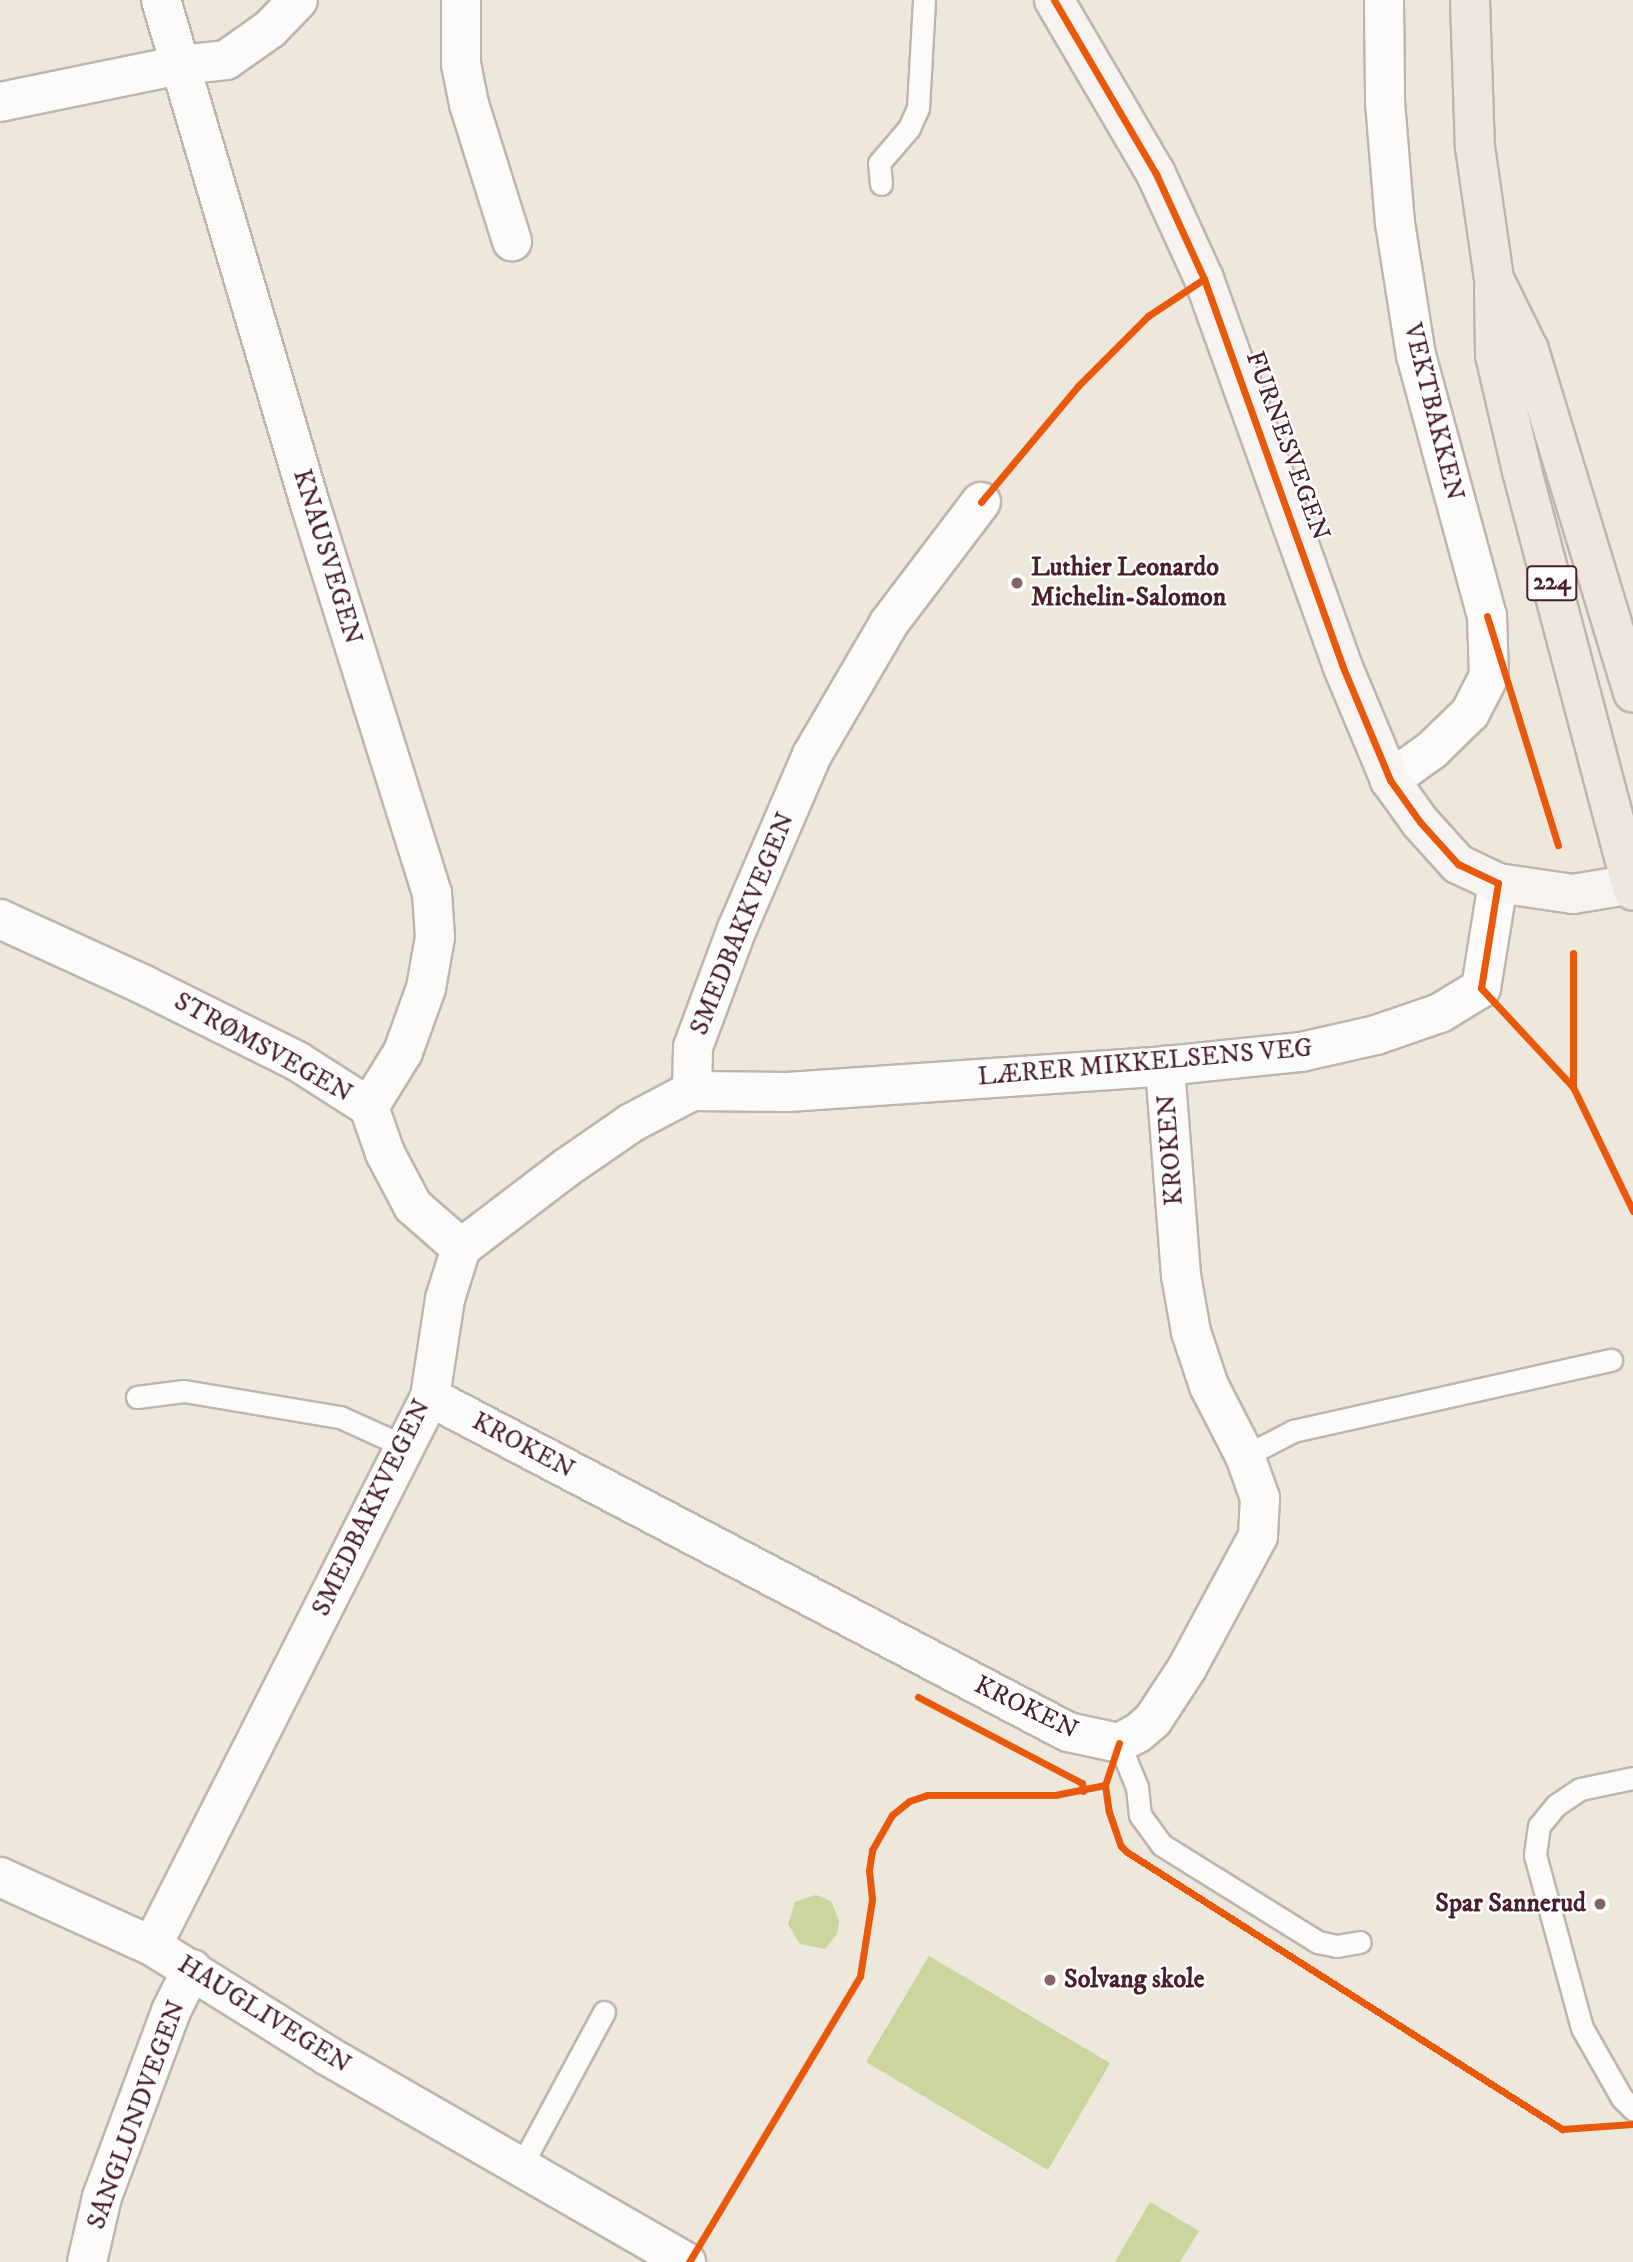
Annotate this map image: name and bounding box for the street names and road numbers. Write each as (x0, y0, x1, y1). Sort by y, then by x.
street label: VEKTBAKKEN (1396, 320, 1470, 504)
street label: FURNESVEGEN (1238, 347, 1336, 545)
street label: KNAUSVEGEN (286, 466, 368, 648)
road number: 224 (1526, 562, 1578, 604)
street label: SMEDBAKKVEGEN (684, 808, 802, 1040)
street label: STRØMSVEGEN (168, 986, 358, 1110)
street label: LÆRER MIKKELSENS VEG (976, 1033, 1314, 1093)
street label: KROKEN (1152, 1093, 1190, 1207)
street label: SMEDBAKKVEGEN (306, 1395, 438, 1621)
street label: KROKEN (466, 1406, 580, 1486)
street label: KROKEN (969, 1670, 1083, 1746)
street label: HAUGLIVEGEN (172, 1949, 356, 2081)
street label: SANGLUNDVEGEN (81, 1996, 193, 2234)

